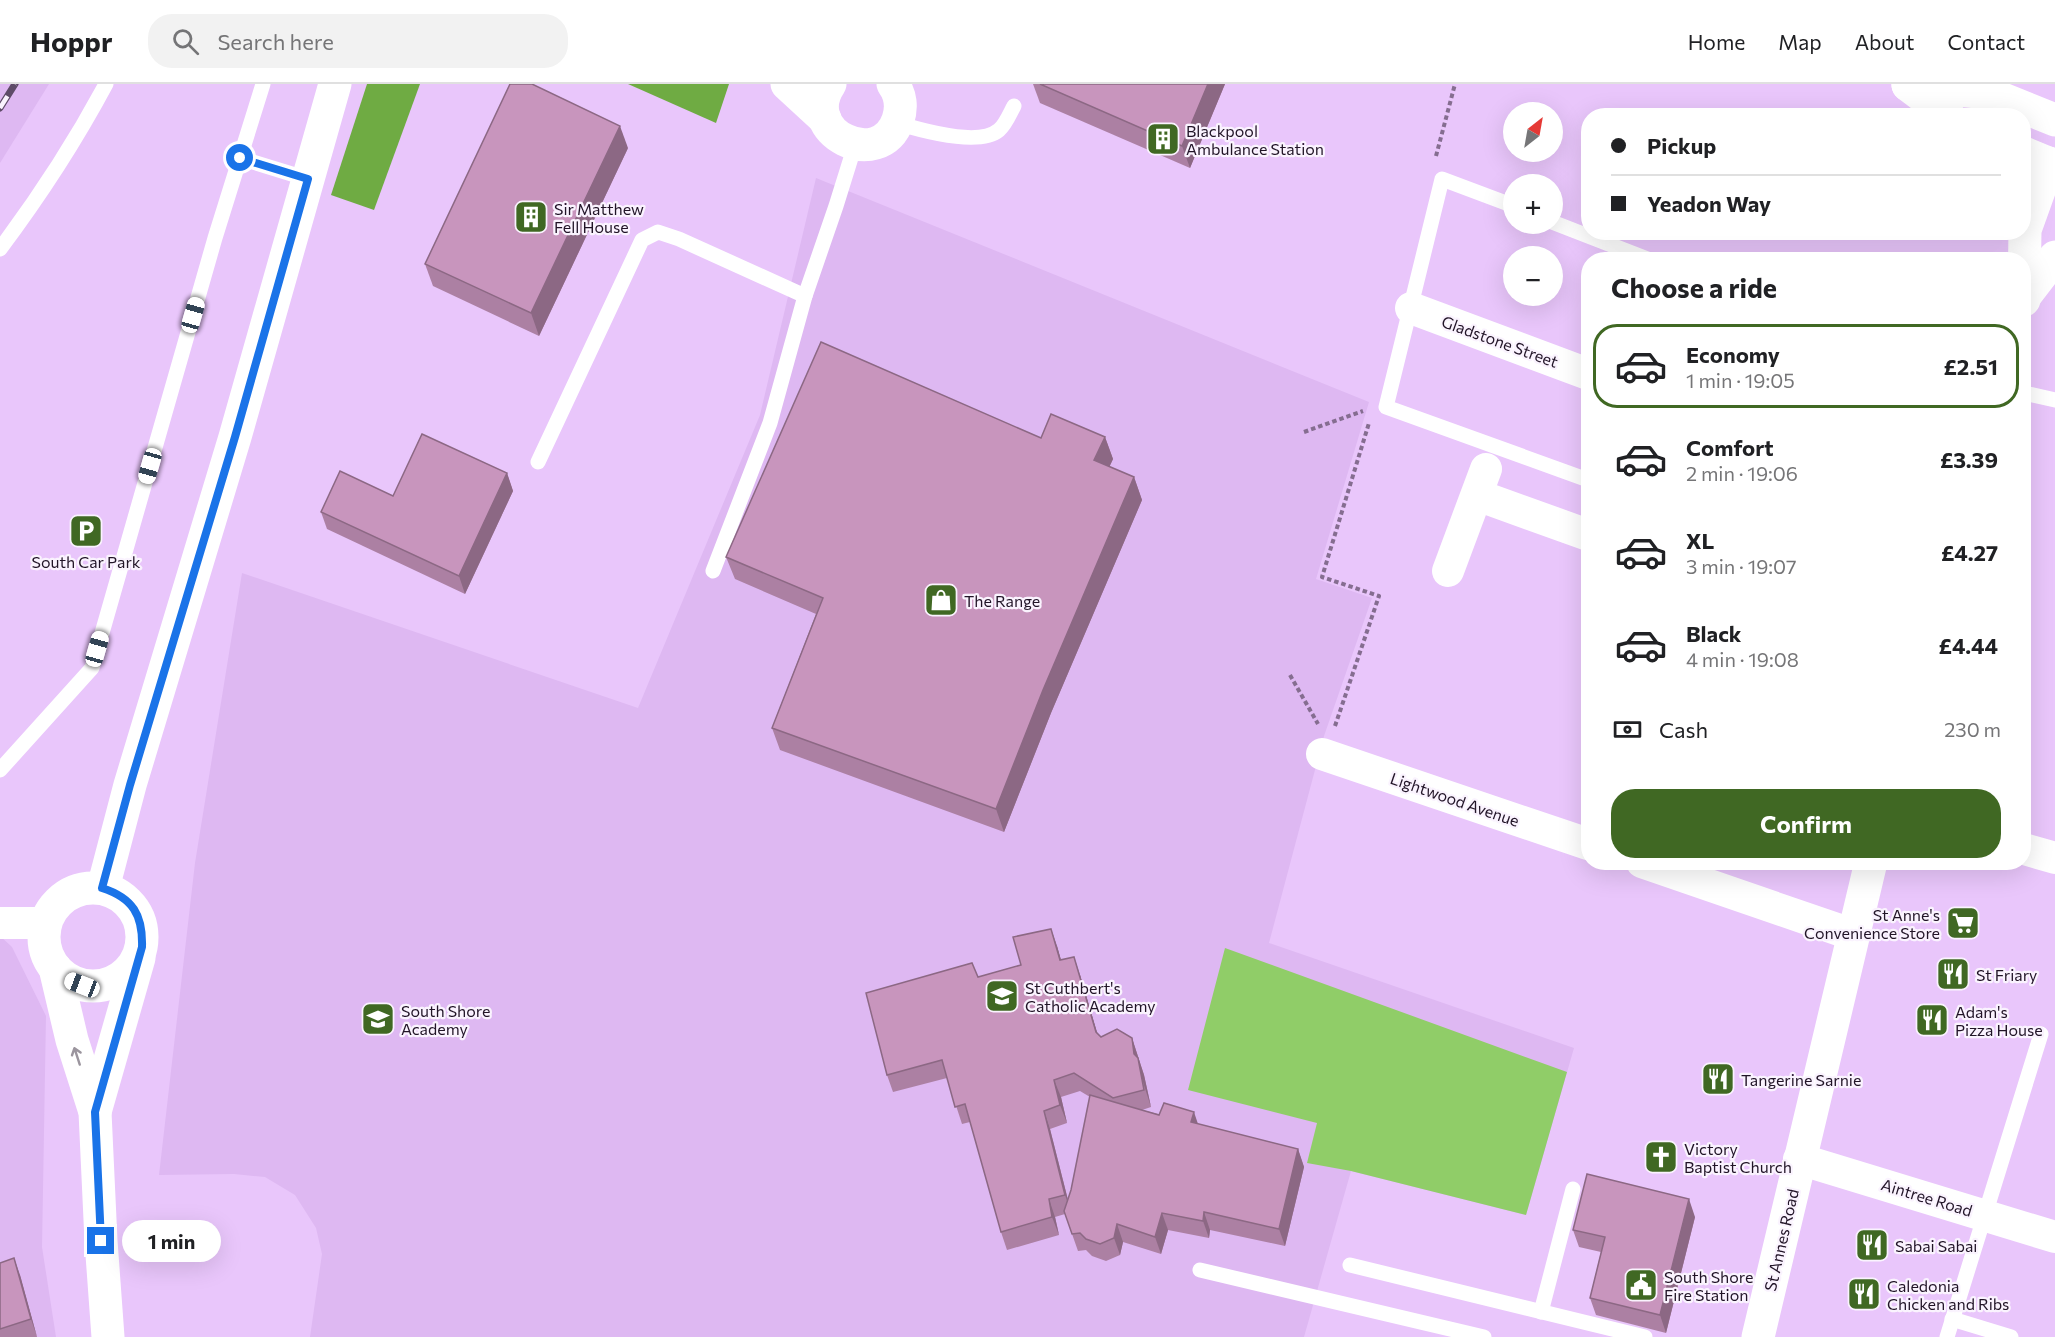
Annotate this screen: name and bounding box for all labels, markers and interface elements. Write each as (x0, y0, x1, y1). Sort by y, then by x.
search box (148, 14, 568, 68)
text: Hoppr (30, 24, 112, 58)
icon: search (169, 25, 202, 58)
text: Search here (217, 28, 334, 55)
text: Home (1688, 29, 1745, 54)
text: Map (1778, 29, 1822, 54)
text: About (1855, 29, 1914, 54)
text: Contact (1947, 29, 2025, 54)
north arrow (1503, 102, 1563, 162)
map controls (1503, 102, 1563, 306)
building icon: Blackpool Ambulance Station (1145, 121, 1181, 157)
place label: Blackpool Ambulance Station (1186, 121, 1324, 158)
text: Pickup (1647, 132, 1716, 159)
route start (226, 144, 253, 171)
button: + (1503, 174, 1563, 234)
text: Yeadon Way (1647, 190, 1771, 217)
building icon: Sir Matthew Fell House (513, 199, 549, 235)
place label: Sir Matthew Fell House (554, 199, 644, 236)
button: − (1503, 246, 1563, 306)
text: Choose a ride (1611, 271, 1777, 304)
car (179, 295, 207, 335)
street label: Gladstone Street (1439, 311, 1561, 371)
icon: car (1614, 339, 1668, 393)
text: Economy (1686, 341, 1780, 368)
text: £2.51 (1944, 353, 1998, 380)
text: 1 min · 19:05 (1686, 368, 1795, 392)
icon: car (1614, 432, 1668, 486)
text: Comfort (1686, 434, 1774, 461)
car (136, 446, 164, 486)
text: £3.39 (1940, 446, 1998, 473)
text: 2 min · 19:06 (1686, 461, 1798, 485)
parking icon: South Car Park (68, 513, 104, 549)
icon: car (1614, 525, 1668, 579)
text: XL (1686, 527, 1714, 554)
text: £4.27 (1941, 539, 1998, 566)
place label: South Car Park (32, 552, 141, 571)
text: 3 min · 19:07 (1686, 554, 1797, 578)
shop icon: The Range (923, 582, 959, 618)
place label: The Range (964, 591, 1040, 610)
icon: car (1614, 618, 1668, 672)
text: Black (1686, 620, 1741, 647)
car (83, 629, 111, 669)
text: £4.44 (1939, 632, 1998, 659)
text: 4 min · 19:08 (1686, 647, 1799, 671)
icon: cash (1611, 713, 1644, 746)
text: Cash (1659, 716, 1708, 743)
text: 230 m (1944, 717, 2001, 741)
street label: Lightwood Avenue (1388, 768, 1522, 830)
button: Confirm (1611, 789, 2001, 858)
place label: St Anne's Convenience Store (1804, 905, 1940, 942)
supermarket icon: St Anne's Convenience Store (1945, 905, 1981, 941)
restaurant icon: St Friary (1935, 956, 1971, 992)
place label: St Friary (1976, 965, 2037, 984)
car (62, 970, 102, 1000)
school or university icon: St Cuthbert's Catholic Academy (984, 978, 1020, 1014)
place label: St Cuthbert's Catholic Academy (1025, 978, 1155, 1015)
school or university icon: South Shore Academy (360, 1001, 396, 1037)
place label: South Shore Academy (401, 1001, 490, 1038)
restaurant icon: Adam's Pizza House (1914, 1002, 1950, 1038)
place label: Adam's Pizza House (1955, 1002, 2043, 1039)
one-way arrow (71, 1047, 82, 1066)
restaurant icon: Tangerine Sarnie (1700, 1061, 1736, 1097)
place label: Tangerine Sarnie (1741, 1070, 1861, 1089)
church icon: Victory Baptist Church (1643, 1139, 1679, 1175)
place label: Victory Baptist Church (1684, 1139, 1792, 1176)
street label: Aintree Road (1879, 1174, 1975, 1220)
street label: St Annes Road (1760, 1187, 1802, 1293)
callout: 1 min (122, 1220, 221, 1262)
route end (87, 1227, 114, 1254)
restaurant icon: Sabai Sabai (1854, 1227, 1890, 1263)
text: 1 min (148, 1229, 195, 1253)
place label: Sabai Sabai (1895, 1236, 1977, 1255)
public building icon: South Shore Fire Station (1623, 1267, 1659, 1303)
place label: South Shore Fire Station (1664, 1267, 1753, 1304)
restaurant icon: Caledonia Chicken and Ribs (1846, 1276, 1882, 1312)
place label: Caledonia Chicken and Ribs (1887, 1276, 2009, 1313)

